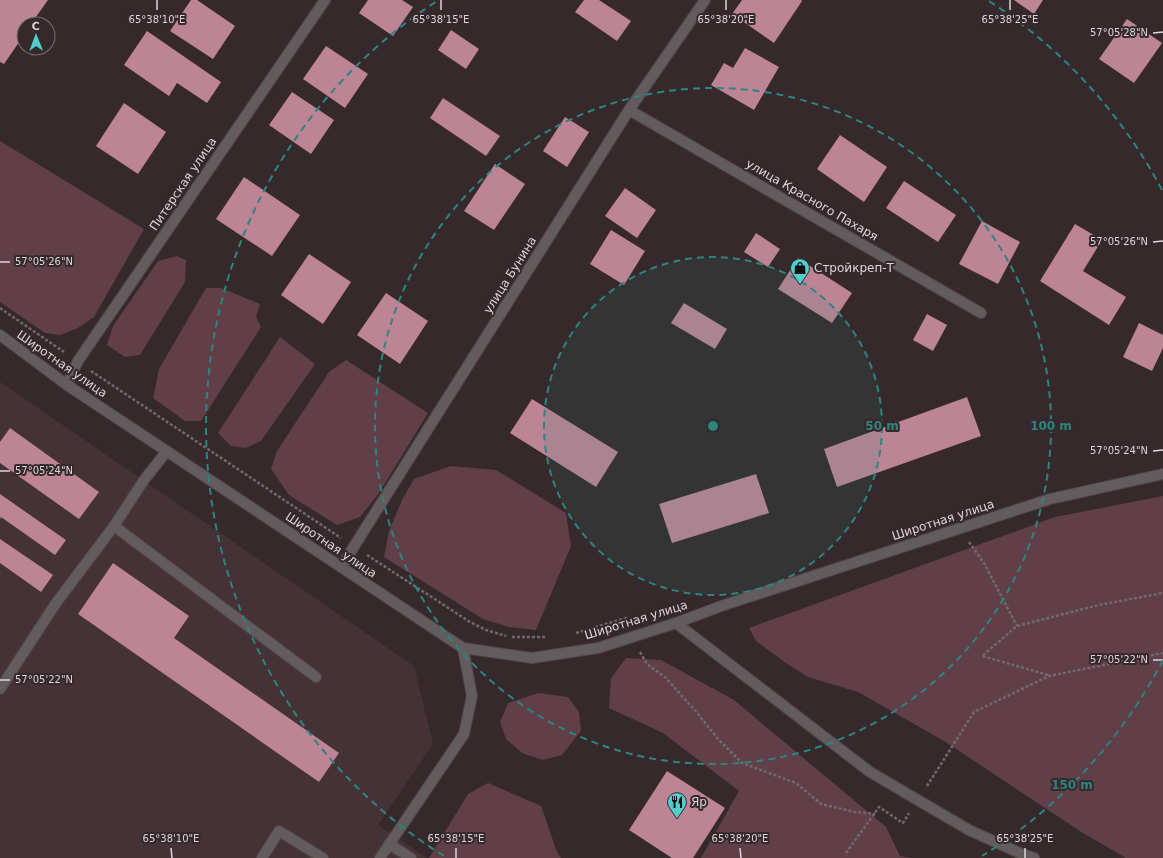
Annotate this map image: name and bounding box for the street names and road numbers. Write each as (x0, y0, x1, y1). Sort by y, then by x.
street label: Питерская улица (147, 135, 219, 233)
street label: улица Красного Пахаря (743, 156, 881, 244)
street label: улица Бунина (481, 234, 539, 316)
street label: Широтная улица (14, 328, 110, 400)
street label: Широтная улица (890, 497, 996, 543)
street label: Широтная улица (283, 509, 379, 581)
street label: Широтная улица (583, 598, 689, 642)

